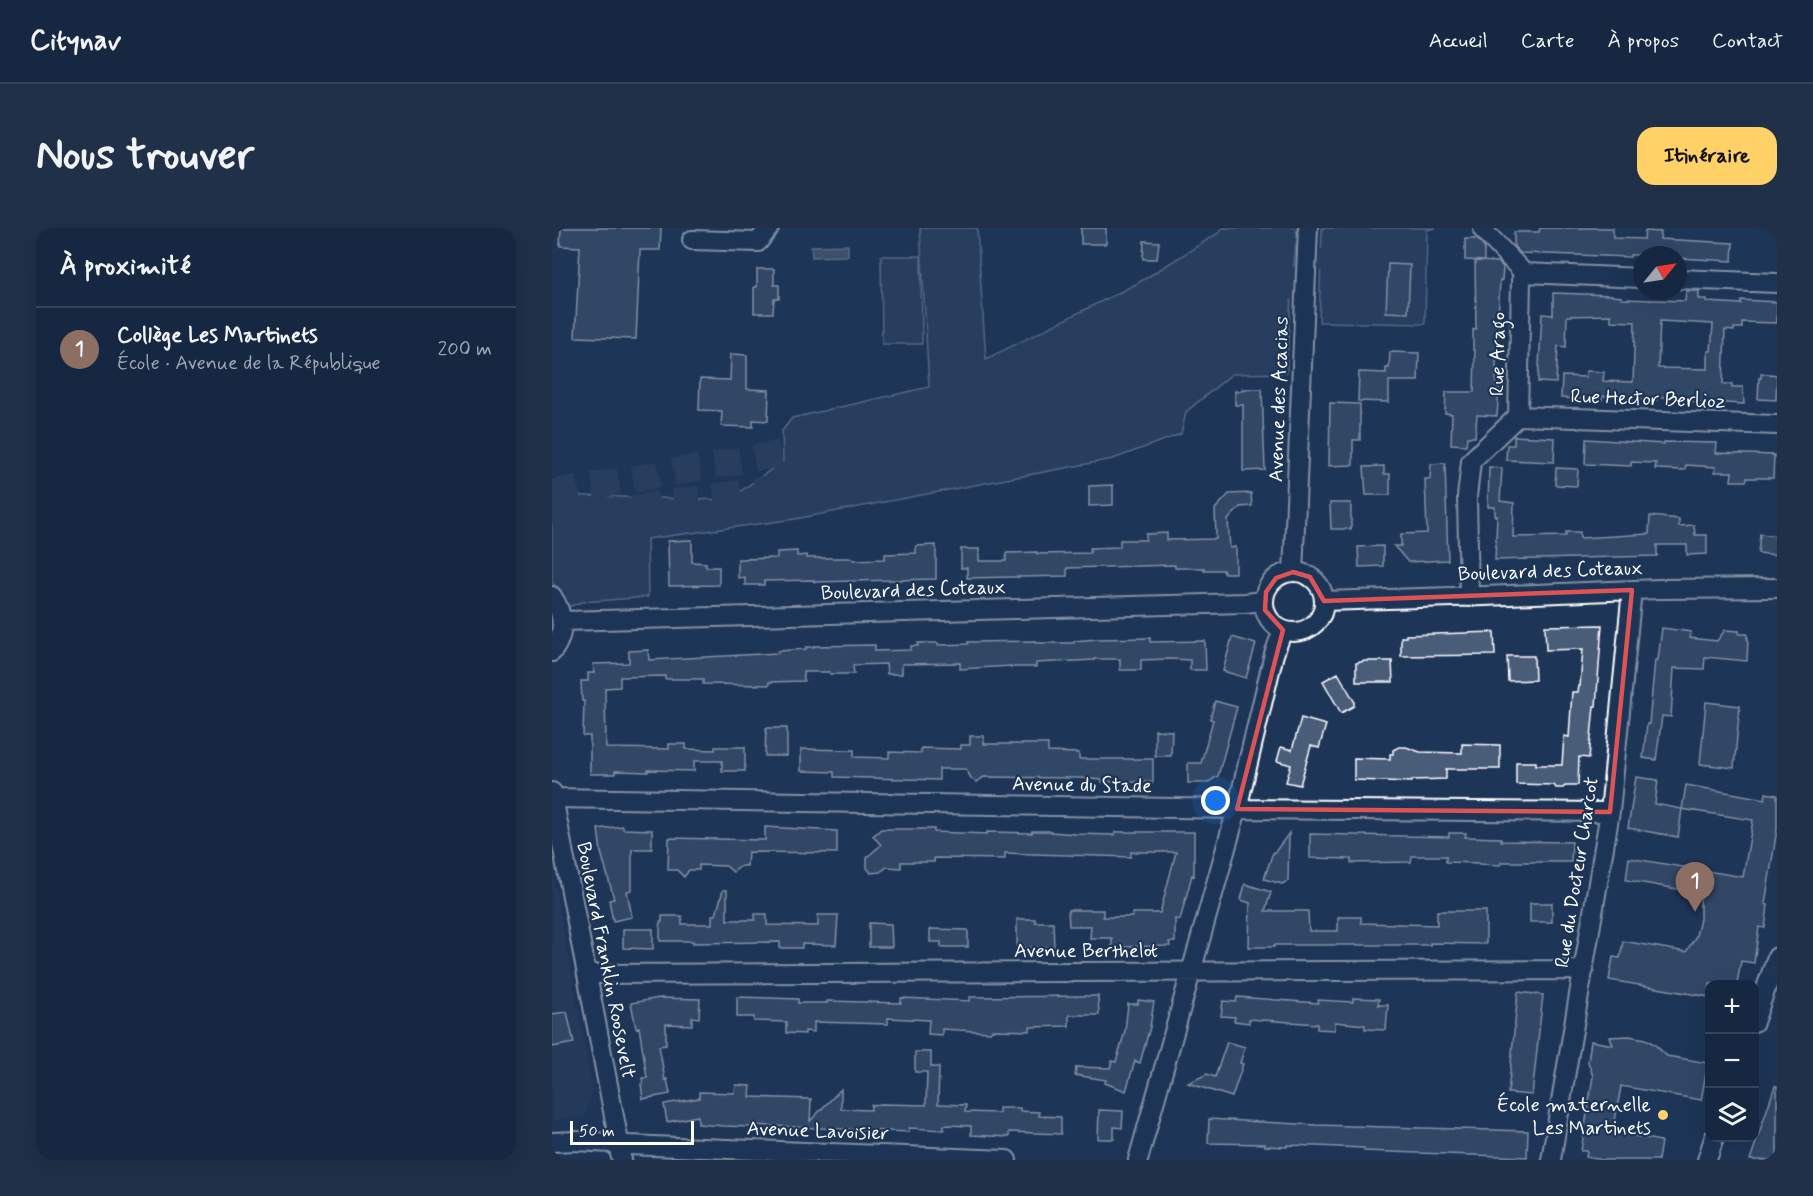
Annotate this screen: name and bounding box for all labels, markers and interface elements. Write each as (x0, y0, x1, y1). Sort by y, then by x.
text: Citynav (30, 23, 121, 60)
text: Accueil (1429, 27, 1488, 55)
text: Carte (1521, 27, 1575, 55)
text: À propos (1608, 27, 1679, 55)
text: Contact (1712, 27, 1783, 55)
button: Itinéraire (1637, 127, 1777, 185)
text: Nous trouver (36, 129, 254, 184)
north arrow (1633, 246, 1687, 300)
text: À proximité (60, 250, 191, 284)
street label: Rue Arago (1484, 312, 1515, 396)
street label: Avenue des Acacias (1263, 316, 1296, 483)
text: Collège Les Martinets (117, 322, 318, 350)
text: 1 (75, 336, 84, 363)
text: 200 m (437, 336, 492, 363)
text: École · Avenue de la République (117, 350, 380, 377)
street label: Rue Hector Berlioz (1570, 383, 1726, 416)
street label: Boulevard des Coteaux (1457, 555, 1643, 588)
street label: Boulevard des Coteaux (820, 574, 1006, 607)
street label: Avenue du Stade (1012, 771, 1152, 800)
street label: Rue du Docteur Charcot (1549, 775, 1606, 970)
your location (1201, 786, 1230, 815)
street label: Boulevard Franklin Roosevelt (569, 840, 642, 1081)
pin: 1 (1676, 862, 1714, 912)
street label: Avenue Berthelot (1014, 938, 1158, 965)
map controls (1705, 980, 1759, 1142)
button: + (1705, 980, 1759, 1034)
button: − (1705, 1034, 1759, 1088)
button: layers (1705, 1088, 1759, 1142)
place label: École maternelle Les Martinets (1497, 1092, 1651, 1142)
marker: École maternelle Les Martinets (1656, 1108, 1670, 1122)
street label: Avenue Lavoisier (746, 1116, 890, 1147)
scale bar (570, 1118, 694, 1146)
text: 50 m (579, 1121, 615, 1142)

